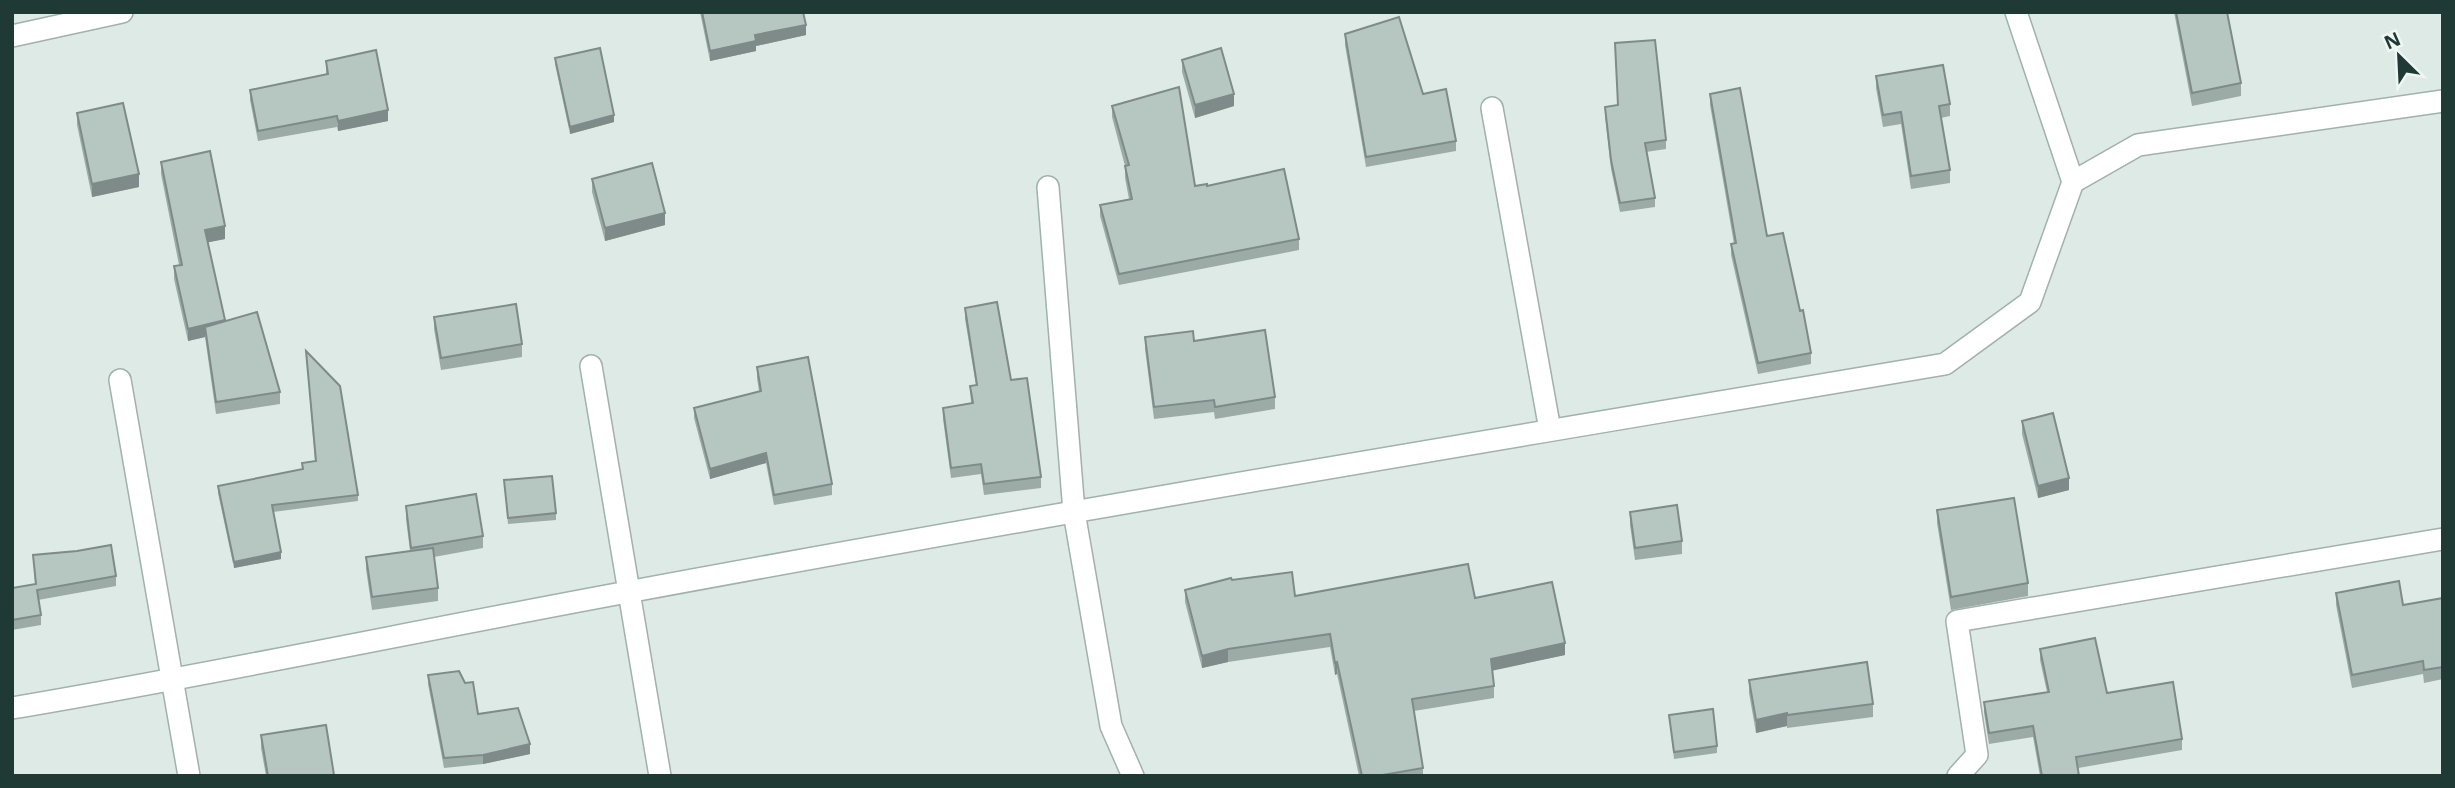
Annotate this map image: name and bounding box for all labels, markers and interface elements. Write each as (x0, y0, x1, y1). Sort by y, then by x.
north arrow (2364, 21, 2434, 91)
text: N (2380, 25, 2404, 55)

